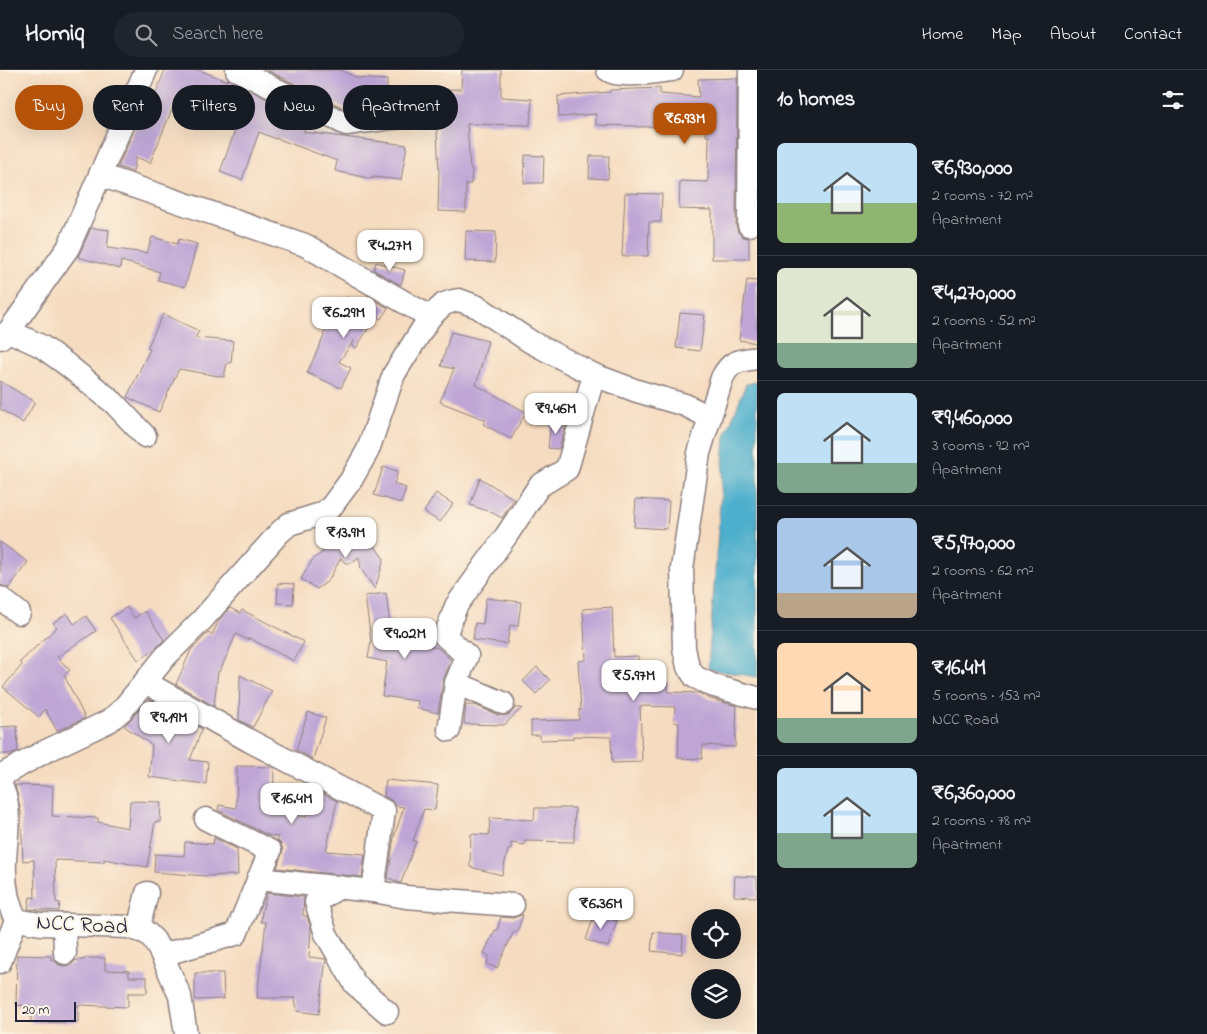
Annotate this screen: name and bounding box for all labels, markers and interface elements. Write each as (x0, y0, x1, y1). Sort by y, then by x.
search box (114, 12, 464, 57)
text: Homiq (25, 17, 84, 52)
icon: search (132, 21, 160, 49)
text: Search here (172, 21, 263, 48)
text: Home (922, 22, 963, 48)
text: Map (991, 22, 1022, 48)
text: About (1050, 22, 1096, 48)
text: Contact (1124, 22, 1182, 48)
chip: Buy (15, 85, 83, 130)
chip: Rent (93, 85, 162, 130)
chip: Filters (172, 85, 255, 130)
chip: New (265, 85, 333, 130)
chip: Apartment (343, 85, 458, 130)
text: 10 homes (777, 85, 855, 115)
icon: filters (1159, 86, 1187, 114)
pin: ₹6.93M (644, 102, 726, 145)
text: ₹6.93M (664, 107, 706, 131)
text: ₹6,930,000 (932, 154, 1012, 184)
icon: home (817, 163, 877, 223)
text: 2 rooms · 72 m² (932, 184, 1033, 208)
text: Apartment (932, 208, 1002, 232)
pin: ₹4.27M (349, 230, 431, 272)
text: ₹4.27M (368, 234, 412, 258)
text: ₹4,270,000 (932, 279, 1016, 309)
icon: home (817, 288, 877, 348)
pin: ₹6.29M (303, 296, 385, 339)
text: ₹6.29M (323, 301, 365, 325)
text: 2 rooms · 52 m² (932, 309, 1036, 333)
text: Apartment (932, 333, 1002, 357)
pin: ₹9.46M (515, 392, 597, 435)
text: ₹9.46M (535, 397, 577, 421)
text: ₹9,460,000 (932, 404, 1012, 434)
icon: home (817, 413, 877, 473)
text: 3 rooms · 92 m² (932, 434, 1030, 458)
text: Apartment (932, 458, 1002, 482)
pin: ₹13.9M (305, 516, 387, 559)
text: ₹13.9M (326, 521, 366, 545)
text: ₹5,970,000 (932, 529, 1015, 559)
icon: home (817, 538, 877, 598)
text: 2 rooms · 62 m² (932, 559, 1034, 583)
text: Apartment (932, 583, 1002, 607)
pin: ₹9.02M (364, 618, 446, 660)
text: ₹9.02M (384, 622, 426, 646)
text: ₹16.4M (932, 654, 986, 684)
pin: ₹5.97M (593, 660, 675, 702)
icon: home (817, 663, 877, 723)
text: ₹5.97M (612, 664, 656, 688)
text: 5 rooms · 153 m² (932, 684, 1041, 708)
pin: ₹9.19M (128, 702, 210, 744)
text: ₹9.19M (150, 706, 188, 730)
text: NCC Road (932, 708, 999, 732)
text: ₹6,360,000 (932, 779, 1015, 809)
pin: ₹16.4M (251, 782, 333, 825)
text: ₹16.4M (271, 787, 313, 811)
icon: home (817, 788, 877, 848)
text: 2 rooms · 78 m² (932, 809, 1031, 833)
text: Apartment (932, 833, 1002, 857)
pin: ₹6.36M (560, 888, 642, 930)
text: ₹6.36M (579, 892, 623, 916)
street label: NCC Road (35, 908, 129, 944)
map controls (691, 909, 741, 1019)
button: locate (691, 909, 741, 959)
button: layers (691, 969, 741, 1019)
scale bar (15, 999, 76, 1022)
text: 20 m (22, 1000, 49, 1021)

